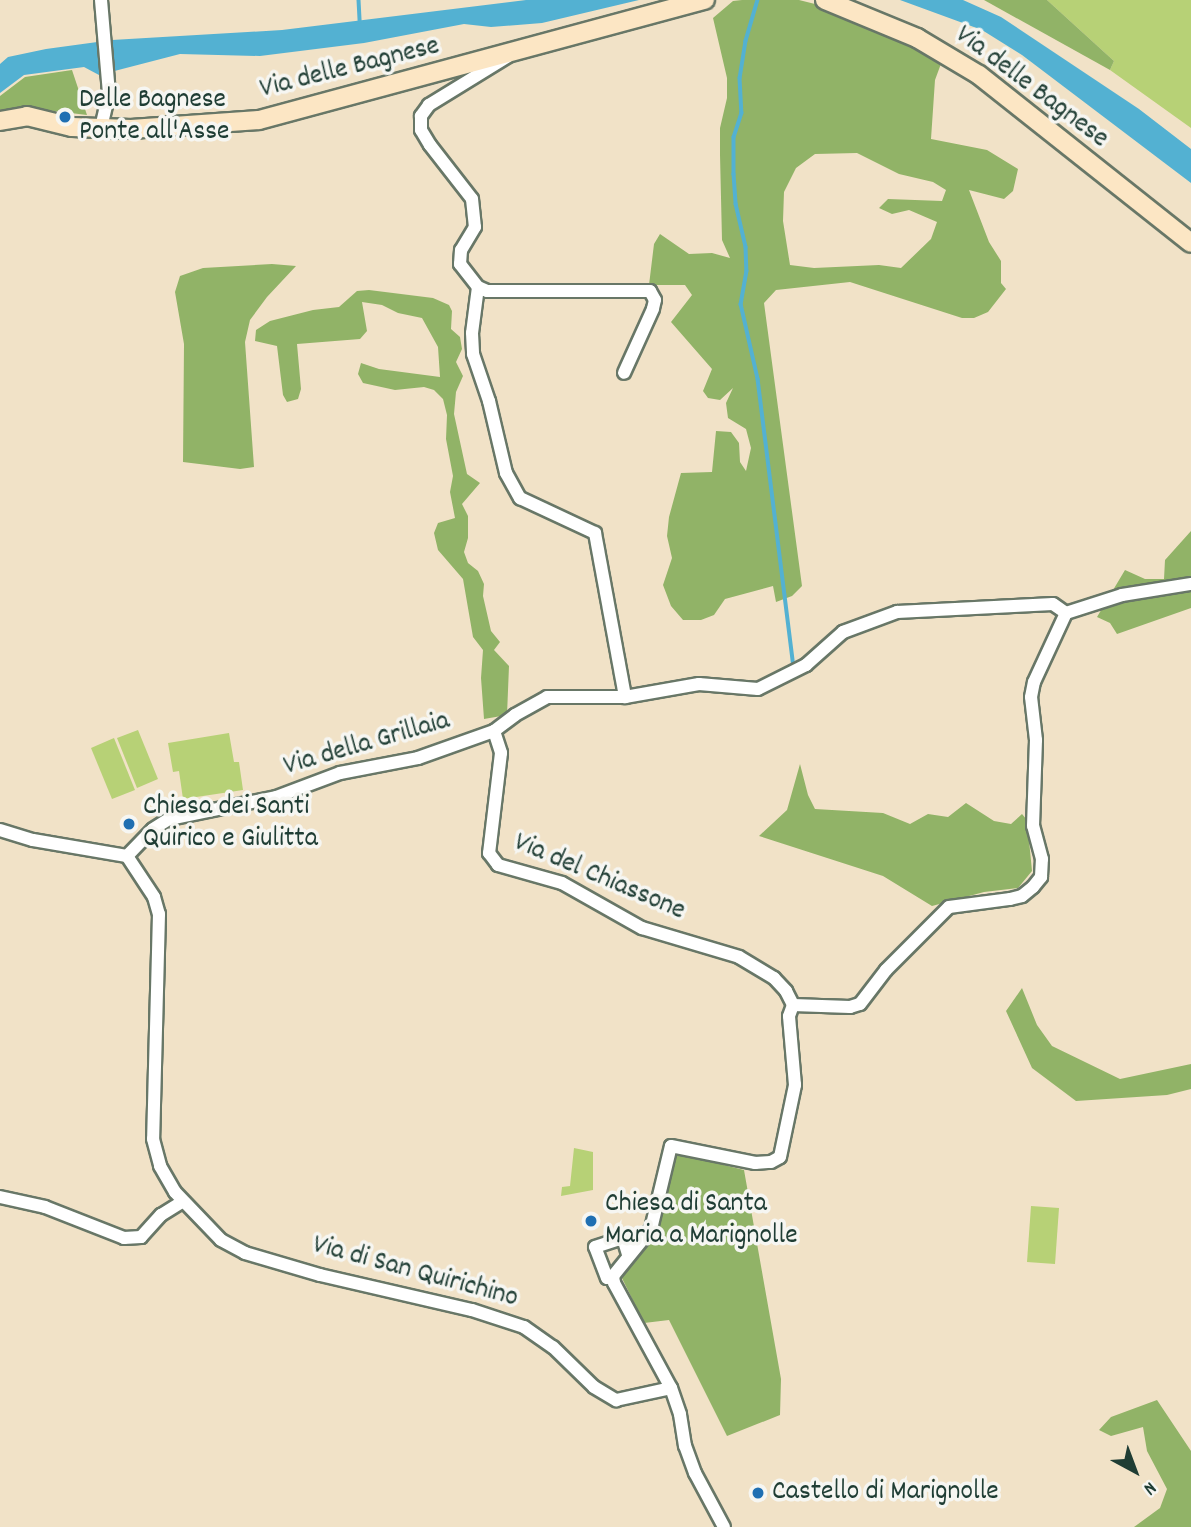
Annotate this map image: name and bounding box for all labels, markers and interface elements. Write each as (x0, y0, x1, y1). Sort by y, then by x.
street label: Via delle Bagnese (948, 19, 1114, 157)
street label: Via delle Bagnese (257, 30, 443, 108)
place label: Delle Bagnese Ponte all'Asse (79, 84, 229, 150)
marker: Delle Bagnese Ponte all'Asse (57, 109, 73, 125)
street label: Via della Grillaia (280, 705, 454, 785)
place label: Chiesa dei Santi Quirico e Giulitta (143, 791, 318, 857)
marker: Chiesa dei Santi Quirico e Giulitta (121, 816, 137, 832)
street label: Via del Chiassone (508, 827, 690, 929)
place label: Chiesa di Santa Maria a Marignolle (605, 1188, 797, 1254)
marker: Chiesa di Santa Maria a Marignolle (583, 1213, 599, 1229)
street label: Via di San Quirichino (309, 1229, 521, 1317)
north arrow (1100, 1436, 1170, 1506)
text: N (1137, 1474, 1162, 1500)
place label: Castello di Marignolle (772, 1476, 999, 1510)
marker: Castello di Marignolle (750, 1485, 766, 1501)

